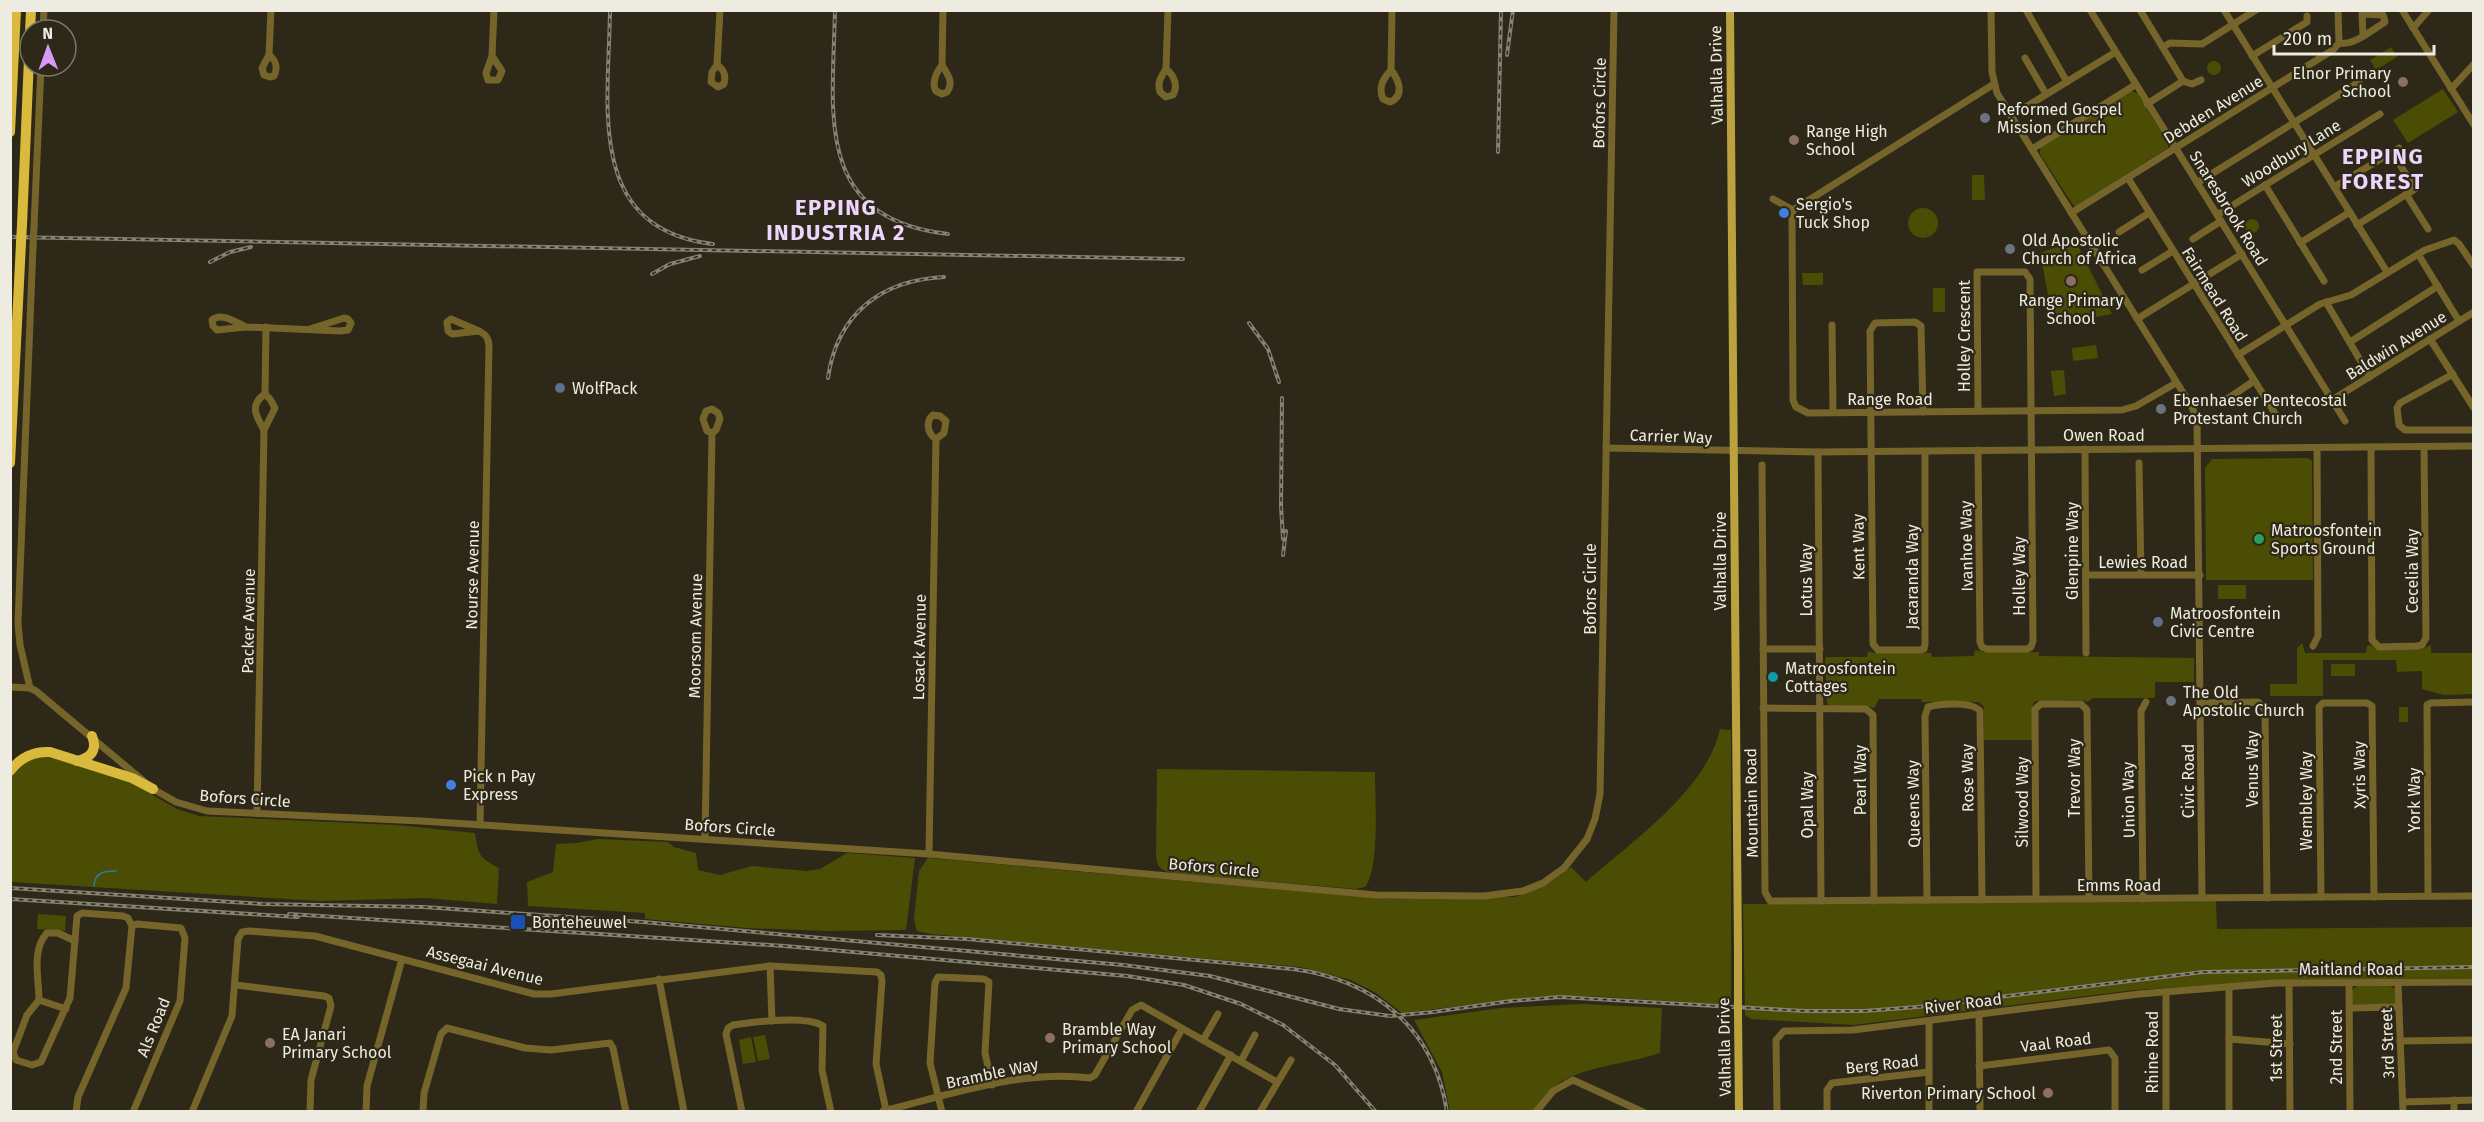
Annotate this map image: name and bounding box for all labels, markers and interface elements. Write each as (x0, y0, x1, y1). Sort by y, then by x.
north arrow (18, 18, 78, 78)
scale bar (2274, 18, 2434, 56)
text: N (42, 24, 53, 43)
street label: Valhalla Drive (1706, 25, 1727, 125)
text: 200 m (2283, 28, 2332, 50)
street label: Bofors Circle (1589, 57, 1610, 149)
place label: Elnor Primary School (2293, 64, 2391, 101)
street label: Debden Avenue (2160, 71, 2266, 148)
marker: Elnor Primary School (2396, 75, 2410, 89)
place label: Reformed Gospel Mission Church (1997, 100, 2122, 137)
marker: Reformed Gospel Mission Church (1978, 111, 1992, 125)
street label: Woodbury Lane (2238, 115, 2344, 191)
place label: Range High School (1806, 122, 1888, 159)
marker: Range High School (1787, 133, 1801, 147)
district label: EPPING FOREST (2341, 143, 2425, 195)
street label: Snaresbrook Road (2186, 147, 2272, 269)
district label: EPPING INDUSTRIA 2 (766, 194, 906, 246)
place label: Sergio's Tuck Shop (1796, 195, 1870, 232)
marker: Sergio's Tuck Shop (1777, 206, 1791, 220)
place label: Old Apostolic Church of Africa (2022, 231, 2137, 268)
marker: Old Apostolic Church of Africa (2003, 242, 2017, 256)
street label: Fairmead Road (2178, 243, 2251, 345)
marker: Range Primary School (2064, 274, 2078, 288)
street label: Holley Crescent (1955, 280, 1974, 392)
place label: Range Primary School (2019, 291, 2123, 328)
street label: Baldwin Avenue (2342, 307, 2450, 384)
place label: WolfPack (572, 379, 638, 398)
marker: WolfPack (553, 381, 567, 395)
street label: Range Road (1847, 390, 1933, 409)
place label: Ebenhaeser Pentecostal Protestant Church (2173, 391, 2347, 428)
marker: Ebenhaeser Pentecostal Protestant Church (2154, 402, 2168, 416)
street label: Carrier Way (1629, 426, 1713, 447)
street label: Owen Road (2063, 426, 2145, 445)
street label: Ivanhoe Way (1956, 500, 1977, 592)
street label: Glenpine Way (2063, 502, 2082, 600)
street label: Valhalla Drive (1711, 511, 1730, 611)
street label: Kent Way (1848, 514, 1869, 580)
street label: Nourse Avenue (462, 520, 483, 630)
place label: Matroosfontein Sports Ground (2271, 521, 2382, 558)
street label: Jacaranda Way (1903, 524, 1922, 630)
street label: Cecelia Way (2403, 529, 2422, 613)
marker: Matroosfontein Sports Ground (2252, 532, 2266, 546)
street label: Holley Way (2010, 536, 2029, 616)
street label: Bofors Circle (1581, 543, 1600, 635)
street label: Lotus Way (1797, 543, 1816, 616)
street label: Lewies Road (2098, 553, 2188, 572)
street label: Packer Avenue (238, 568, 259, 674)
street label: Moorsom Avenue (685, 573, 706, 699)
street label: Losack Avenue (909, 594, 930, 700)
place label: Matroosfontein Civic Centre (2170, 604, 2281, 641)
marker: Matroosfontein Civic Centre (2151, 615, 2165, 629)
place label: Matroosfontein Cottages (1785, 659, 1896, 696)
marker: Matroosfontein Cottages (1766, 670, 1780, 684)
place label: The Old Apostolic Church (2183, 683, 2305, 720)
marker: The Old Apostolic Church (2164, 694, 2178, 708)
street label: Venus Way (2243, 731, 2262, 807)
street label: Trevor Way (2065, 738, 2084, 817)
street label: Xyris Way (2349, 741, 2370, 809)
street label: Rose Way (1957, 744, 1978, 812)
street label: Civic Road (2179, 744, 2198, 818)
street label: Pearl Way (1851, 745, 1870, 815)
street label: Mountain Road (1741, 748, 1762, 858)
street label: Wembley Way (2297, 751, 2316, 851)
street label: Silwood Way (2013, 756, 2032, 847)
street label: Queens Way (1903, 760, 1924, 848)
street label: Union Way (2118, 761, 2139, 838)
place label: Pick n Pay Express (463, 767, 535, 804)
street label: York Way (2405, 767, 2424, 832)
street label: Opal Way (1798, 771, 1817, 838)
marker: Pick n Pay Express (444, 778, 458, 792)
street label: Bofors Circle (199, 786, 291, 811)
street label: Bofors Circle (684, 815, 776, 840)
street label: Bofors Circle (1168, 854, 1260, 881)
street label: Emms Road (2077, 876, 2161, 895)
marker: Bonteheuwel (509, 913, 527, 931)
place label: Bonteheuwel (532, 913, 627, 932)
street label: Assegaai Avenue (424, 942, 545, 989)
street label: Maitland Road (2299, 960, 2403, 979)
street label: River Road (1923, 989, 2003, 1018)
street label: Als Road (133, 995, 174, 1060)
street label: Valhalla Drive (1714, 997, 1735, 1097)
street label: 3rd Street (2377, 1007, 2398, 1079)
street label: 2nd Street (2327, 1010, 2346, 1084)
street label: Rhine Road (2143, 1011, 2162, 1093)
street label: 1st Street (2267, 1014, 2286, 1082)
place label: Bramble Way Primary School (1062, 1020, 1172, 1057)
place label: EA Janari Primary School (282, 1025, 392, 1062)
street label: Vaal Road (2020, 1029, 2093, 1056)
marker: Bramble Way Primary School (1043, 1031, 1057, 1045)
marker: EA Janari Primary School (263, 1036, 277, 1050)
street label: Berg Road (1844, 1051, 1920, 1078)
street label: Bramble Way (944, 1054, 1040, 1093)
place label: Riverton Primary School (1861, 1084, 2036, 1103)
marker: Riverton Primary School (2041, 1086, 2055, 1100)

